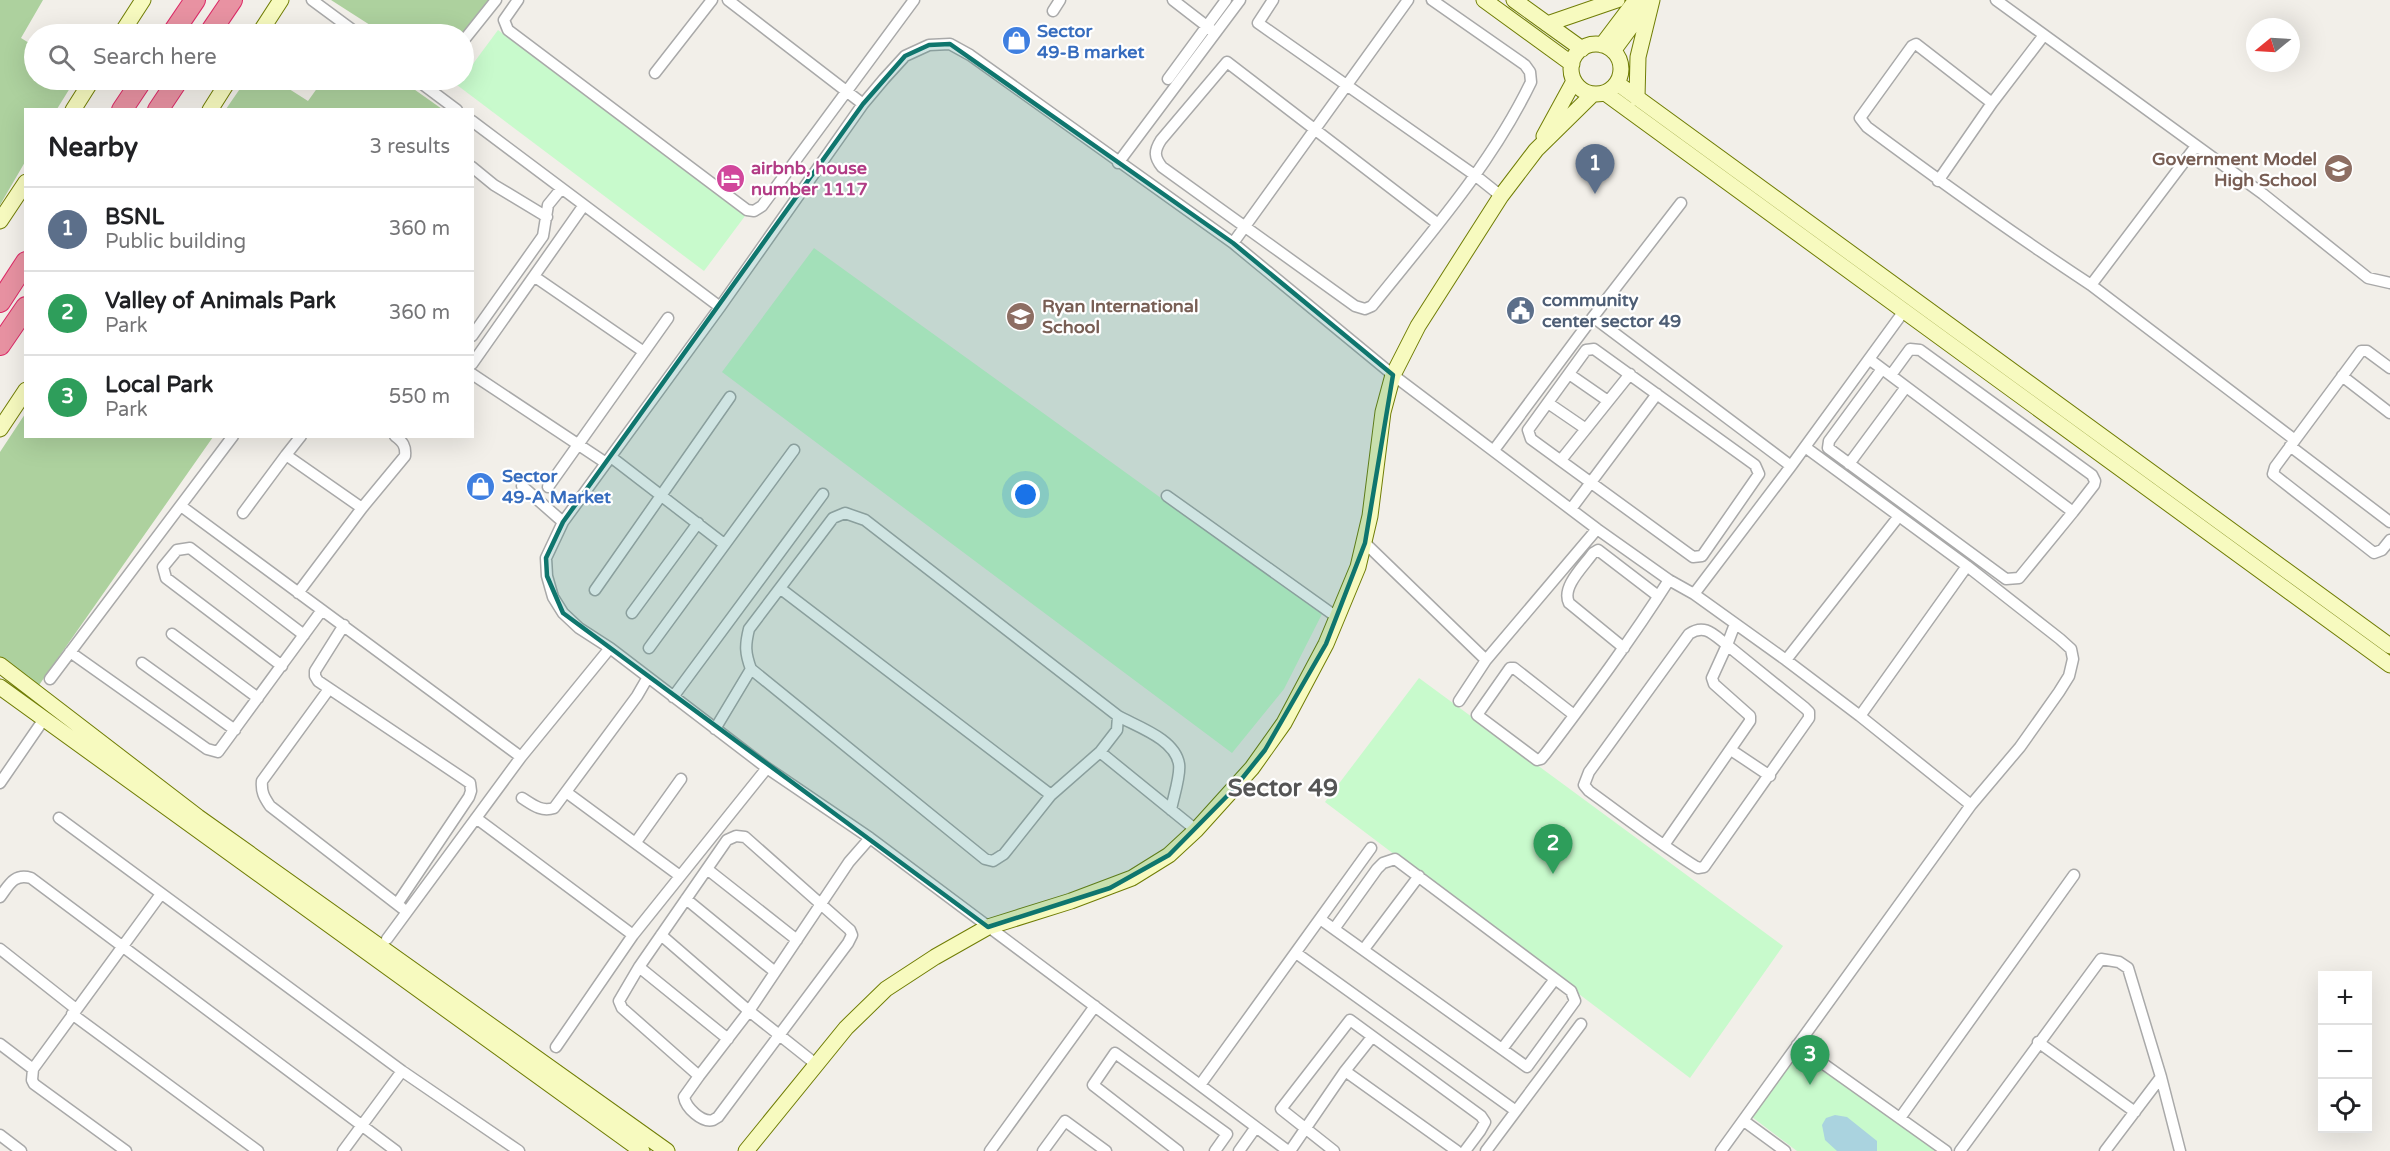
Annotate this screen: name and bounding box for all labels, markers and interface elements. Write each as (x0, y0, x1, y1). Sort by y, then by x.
north arrow (2246, 18, 2300, 72)
place label: Sector 49-B market (1037, 20, 1144, 63)
search box (24, 24, 474, 90)
shop icon: Sector 49-B market (1000, 25, 1032, 57)
icon: search (45, 41, 78, 74)
text: Search here (93, 44, 217, 70)
text: Nearby (48, 132, 138, 163)
text: 3 results (370, 135, 450, 159)
pin: 1 (1576, 144, 1614, 194)
place label: Government Model High School (2152, 148, 2317, 191)
school or university icon: Government Model High School (2322, 153, 2354, 185)
place label: airbnb, house number 1117 (751, 157, 868, 200)
hotel icon: airbnb, house number 1117 (714, 162, 746, 194)
text: BSNL (105, 204, 164, 230)
text: 1 (61, 217, 74, 241)
text: 360 m (389, 217, 450, 241)
text: Public building (105, 230, 246, 254)
text: Valley of Animals Park (105, 288, 336, 314)
place label: community center sector 49 (1542, 289, 1681, 332)
public building icon: community center sector 49 (1505, 294, 1537, 326)
place label: Ryan International School (1042, 295, 1198, 338)
school or university icon: Ryan International School (1005, 300, 1037, 332)
text: 2 (61, 301, 74, 325)
text: 360 m (389, 301, 450, 325)
text: Park (105, 314, 148, 338)
text: Local Park (105, 372, 213, 398)
text: 3 (61, 385, 74, 409)
text: 550 m (389, 385, 450, 409)
text: Park (105, 398, 148, 422)
place label: Sector 49-A Market (502, 465, 611, 508)
shop icon: Sector 49-A Market (465, 470, 497, 502)
your location (1011, 480, 1040, 509)
district label: Sector 49 (1228, 774, 1338, 803)
pin: 2 (1534, 824, 1572, 874)
map controls (2318, 971, 2372, 1133)
button: + (2318, 971, 2372, 1025)
button: − (2318, 1025, 2372, 1079)
pin: 3 (1790, 1036, 1830, 1085)
button: locate (2318, 1079, 2372, 1133)

